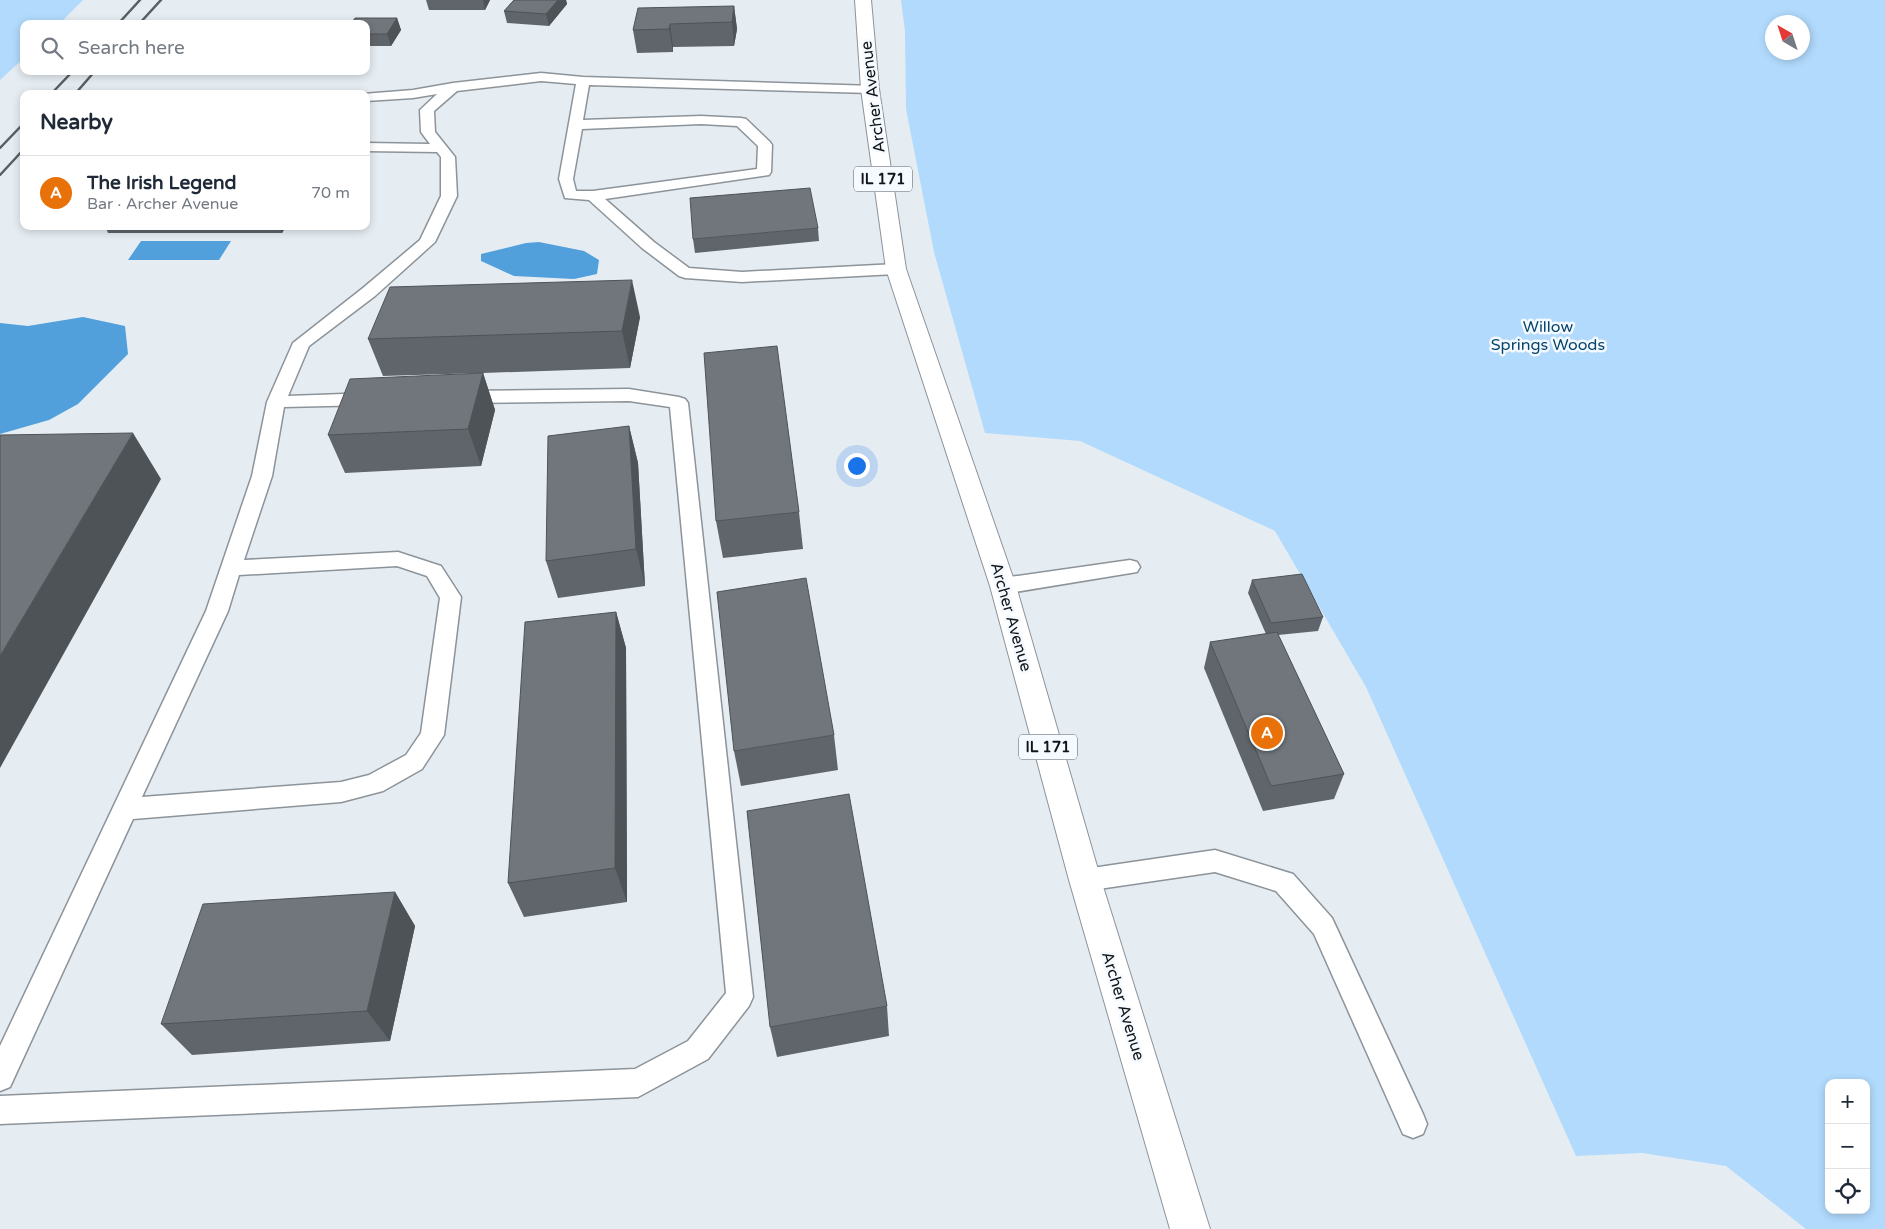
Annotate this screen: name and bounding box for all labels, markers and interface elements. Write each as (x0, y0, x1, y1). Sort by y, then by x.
north arrow (1765, 15, 1810, 60)
search box (20, 20, 370, 75)
icon: search (38, 34, 66, 62)
text: Search here (78, 37, 185, 59)
street label: Archer Avenue (856, 40, 890, 154)
text: Nearby (40, 110, 113, 135)
road number: IL 171 (854, 166, 912, 192)
text: The Irish Legend (87, 172, 237, 194)
text: A (50, 183, 62, 203)
text: 70 m (311, 183, 350, 203)
text: Bar · Archer Avenue (87, 194, 238, 214)
park label: Willow Springs Woods (1491, 317, 1605, 355)
your location (844, 453, 870, 479)
street label: Archer Avenue (986, 560, 1036, 674)
pin: A (1251, 714, 1283, 752)
road number: IL 171 (1019, 734, 1077, 760)
street label: Archer Avenue (1097, 949, 1149, 1063)
map controls (1825, 1079, 1870, 1214)
button: + (1825, 1079, 1870, 1124)
button: − (1825, 1124, 1870, 1169)
button: locate (1825, 1169, 1870, 1214)

